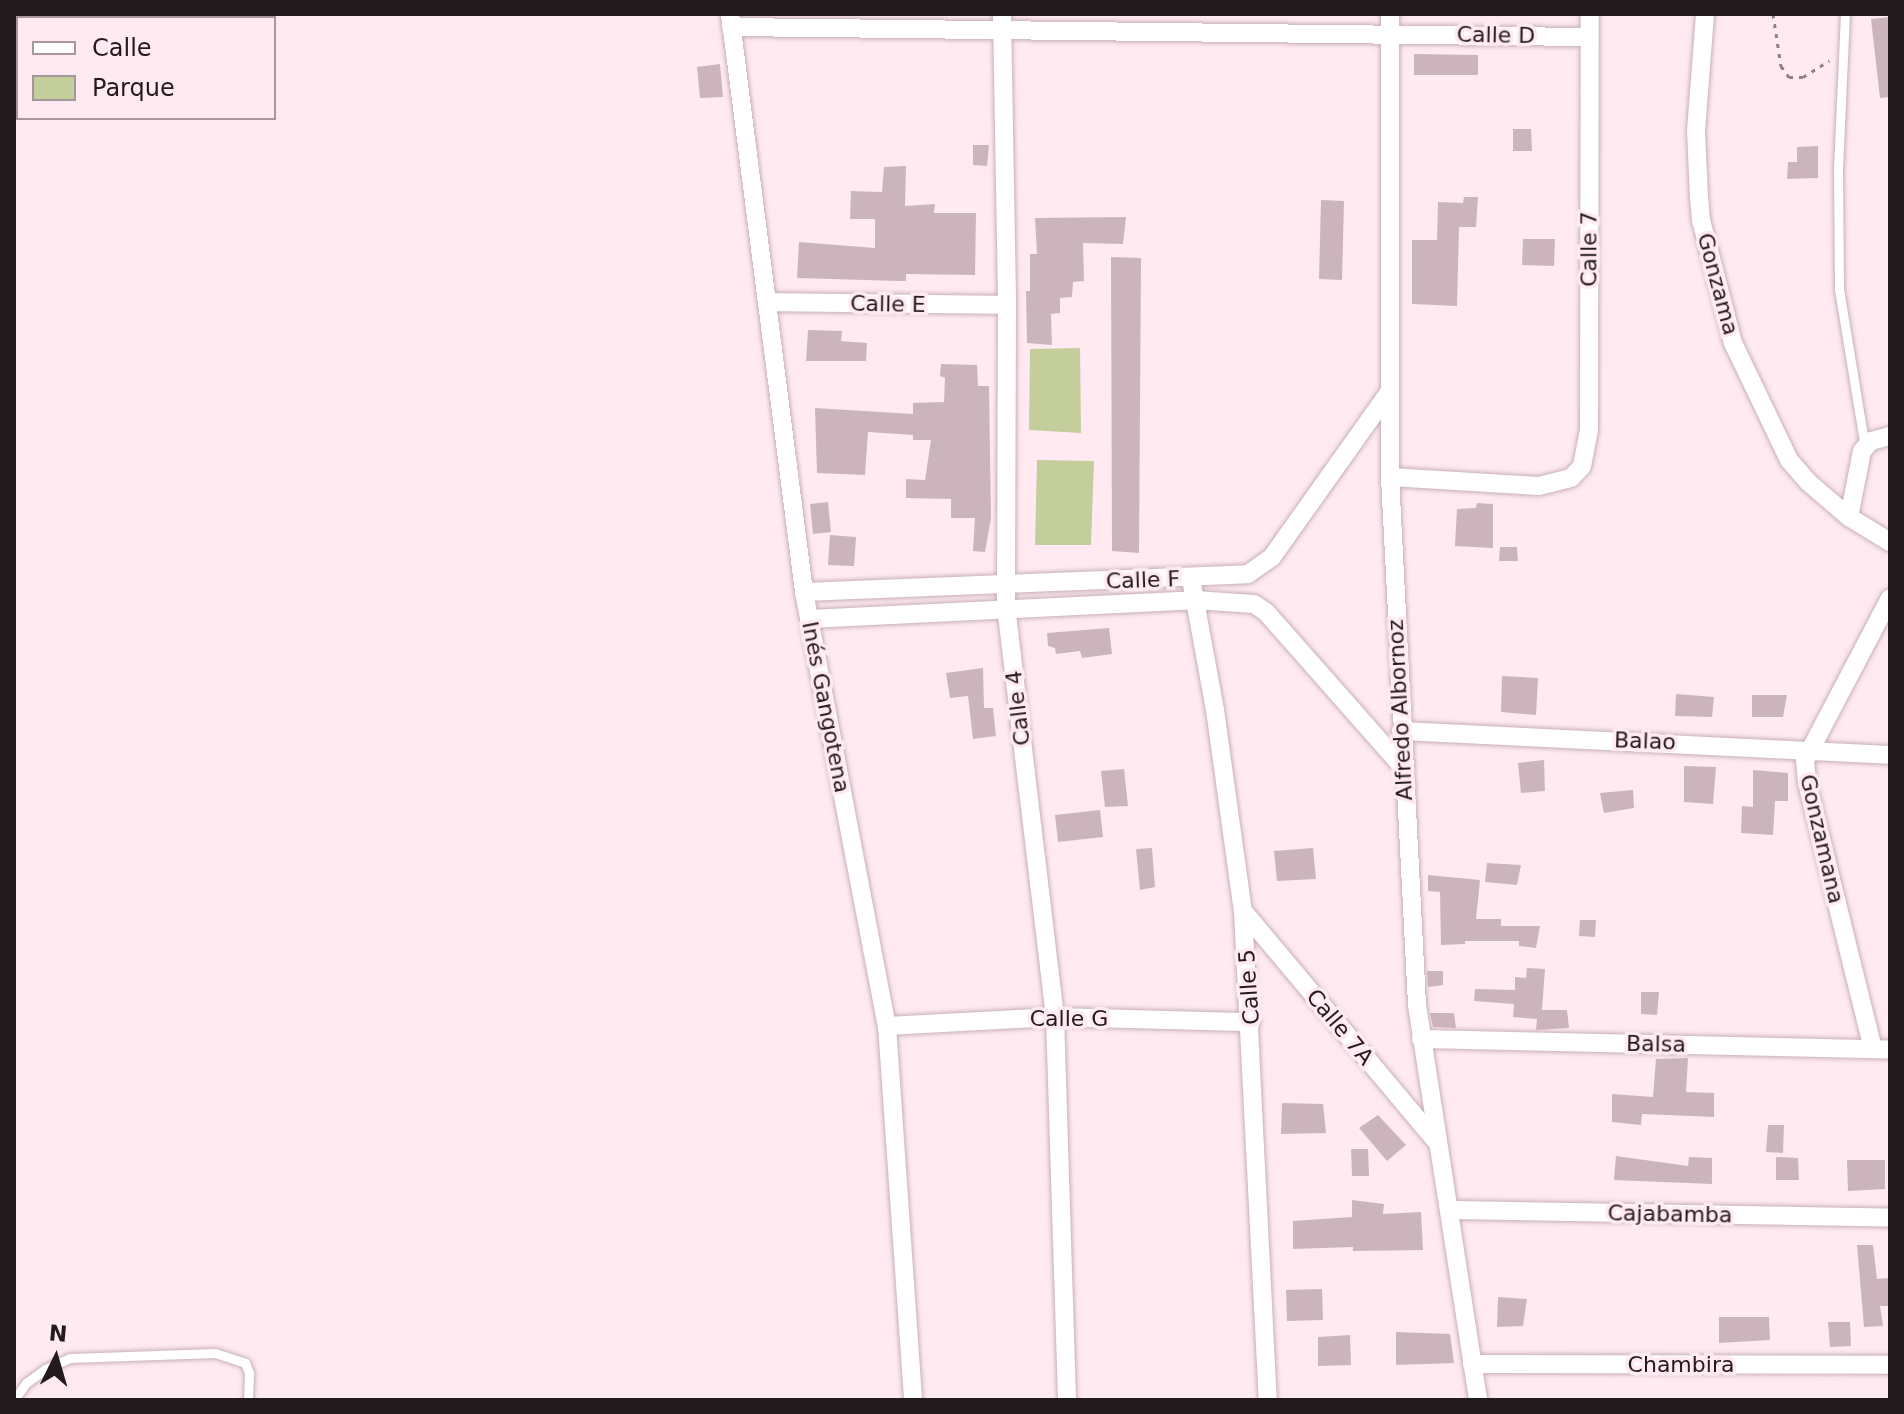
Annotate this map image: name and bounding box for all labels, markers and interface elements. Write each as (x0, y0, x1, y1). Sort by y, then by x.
legend (16, 16, 276, 120)
street label: Calle D (1457, 21, 1535, 49)
text: Calle (92, 34, 152, 62)
text: Parque (92, 74, 175, 102)
street label: Calle 7 (1576, 211, 1602, 287)
street label: Gonzama (1692, 230, 1744, 338)
street label: Calle E (850, 290, 926, 318)
street label: Calle F (1105, 566, 1181, 594)
street label: Inés Gangotena (796, 619, 856, 795)
street label: Alfredo Albornoz (1382, 619, 1418, 801)
street label: Calle 4 (1000, 669, 1036, 747)
street label: Balao (1614, 727, 1676, 755)
street label: Gonzamana (1794, 772, 1850, 906)
street label: Calle 5 (1233, 948, 1265, 1026)
street label: Calle 7A (1301, 984, 1379, 1070)
street label: Calle G (1030, 1006, 1108, 1032)
street label: Balsa (1626, 1030, 1686, 1058)
street label: Cajabamba (1607, 1200, 1733, 1228)
north arrow (16, 1318, 96, 1398)
text: N (48, 1320, 68, 1347)
street label: Chambira (1628, 1352, 1734, 1378)

